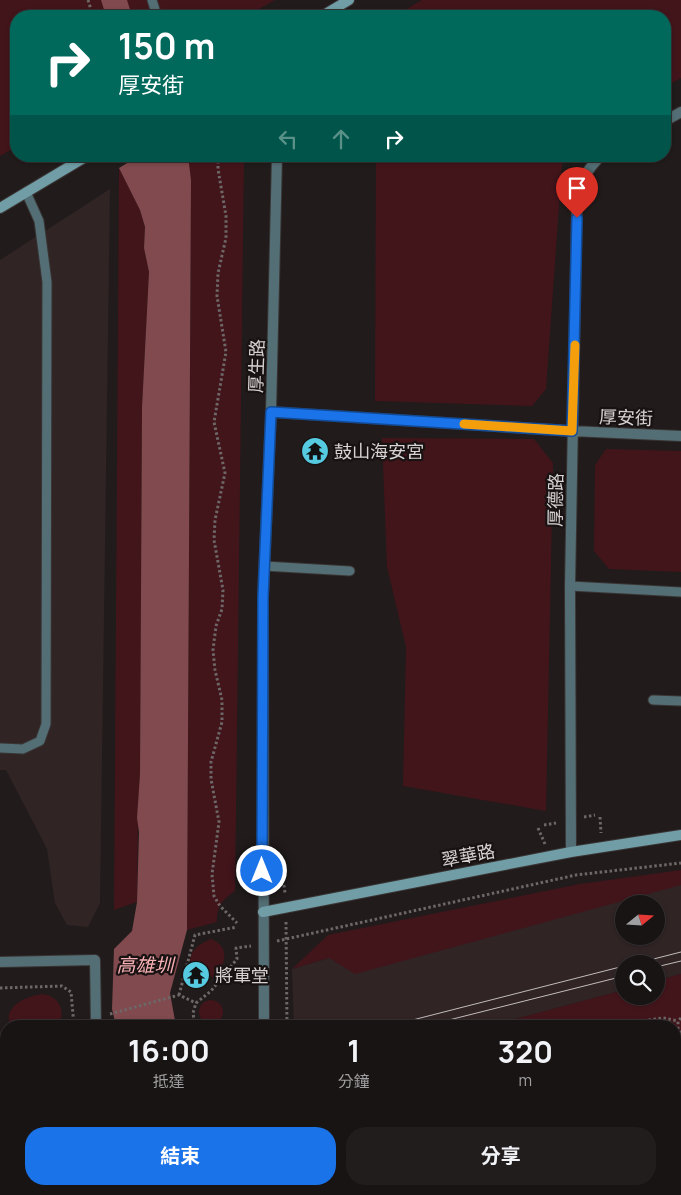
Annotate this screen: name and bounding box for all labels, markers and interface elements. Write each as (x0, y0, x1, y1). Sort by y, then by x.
text: 150 m (118, 22, 215, 70)
icon: right (35, 30, 100, 95)
text: 厚安街 (118, 70, 184, 100)
icon: left (274, 125, 302, 153)
icon: ahead (327, 125, 355, 153)
icon: right (380, 125, 408, 153)
pin (556, 167, 598, 218)
icon: arrive (563, 174, 591, 202)
street label: 厚生路 (243, 339, 269, 393)
street label: 厚安街 (599, 404, 653, 430)
temple icon: 鼓山海安宮 (300, 436, 330, 466)
place label: 鼓山海安宮 (334, 439, 424, 463)
street label: 厚德路 (543, 473, 567, 527)
street label: 翠華路 (439, 838, 497, 872)
position arrow (235, 844, 287, 896)
north arrow (615, 895, 665, 945)
map controls (615, 895, 665, 1005)
water label: 高雄圳 (116, 952, 176, 978)
button: search (615, 955, 665, 1005)
temple icon: 將軍堂 (181, 960, 211, 990)
place label: 將軍堂 (215, 963, 269, 987)
text: 16:00 (128, 1030, 210, 1071)
text: 1 (347, 1030, 360, 1071)
text: 320 (498, 1031, 553, 1072)
text: m (519, 1069, 532, 1091)
text: 抵達 (153, 1070, 185, 1092)
text: 分鐘 (338, 1070, 370, 1092)
button: 結束 (25, 1127, 336, 1185)
button: 分享 (346, 1127, 656, 1185)

